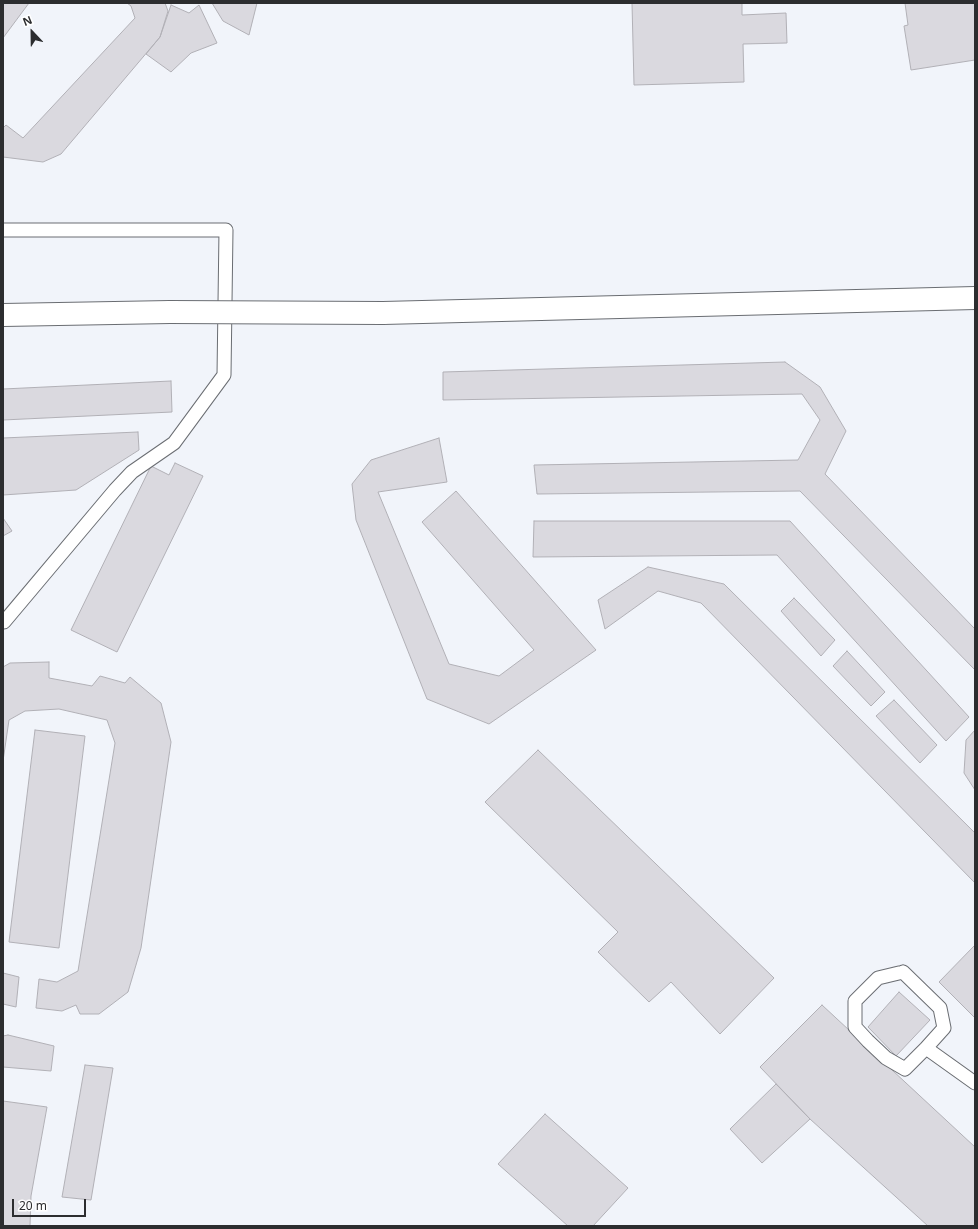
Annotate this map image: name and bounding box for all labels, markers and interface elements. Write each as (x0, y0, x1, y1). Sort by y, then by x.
north arrow (12, 12, 52, 52)
text: N (20, 12, 34, 29)
scale bar (14, 1191, 88, 1217)
text: 20 m (19, 1197, 47, 1214)

